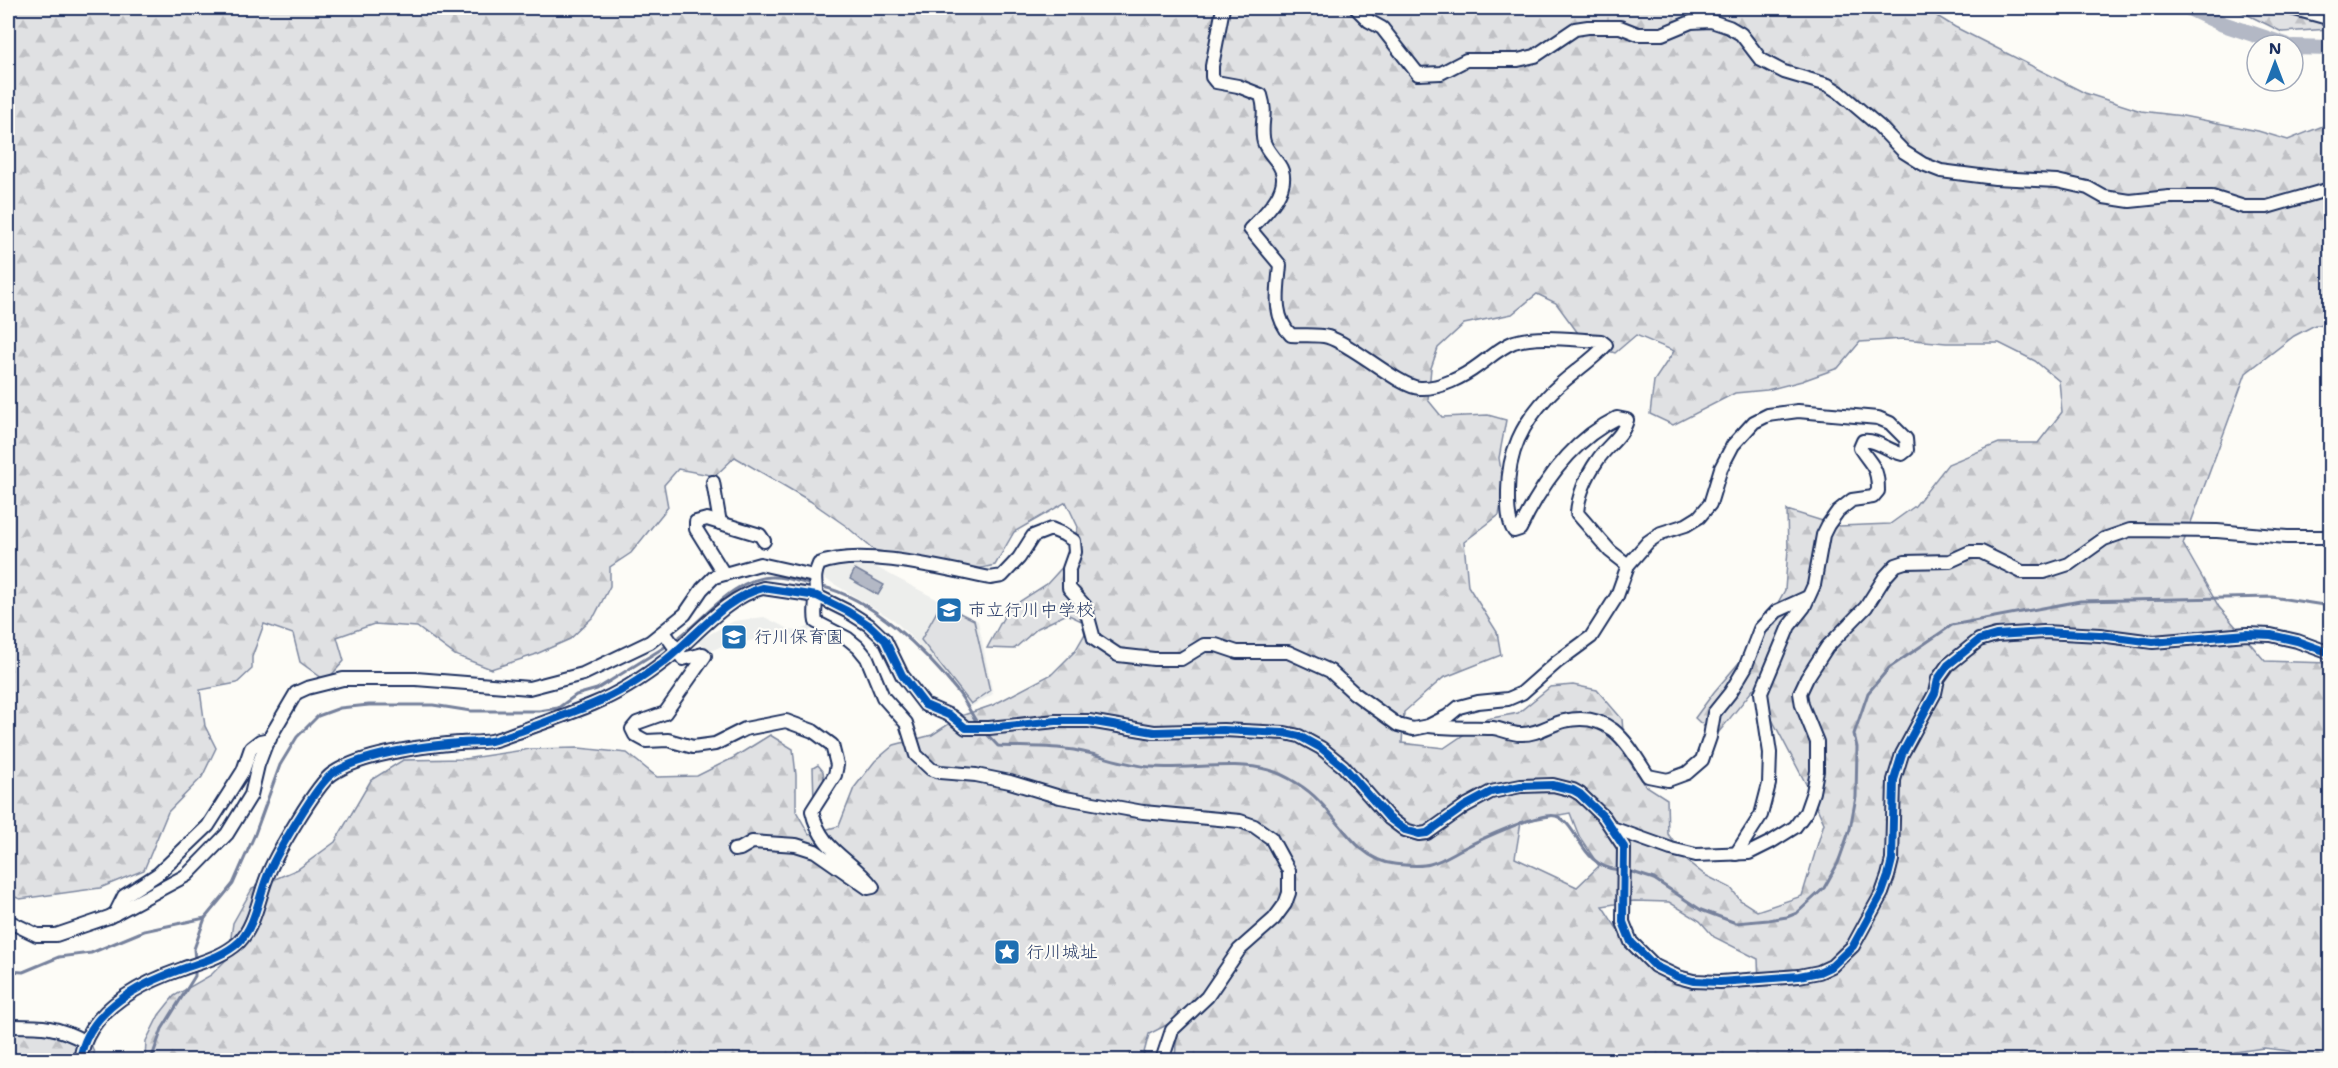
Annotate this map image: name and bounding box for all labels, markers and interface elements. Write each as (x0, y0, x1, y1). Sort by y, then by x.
north arrow (2245, 33, 2305, 93)
text: N (2269, 38, 2281, 59)
school or university icon: 市立行川中学校 (934, 595, 964, 625)
place label: 市立行川中学校 (968, 598, 1094, 622)
school or university icon: 行川保育園 (719, 622, 749, 652)
place label: 行川保育園 (754, 625, 844, 649)
place icon: 行川城址 (992, 937, 1022, 967)
place label: 行川城址 (1026, 940, 1098, 964)

